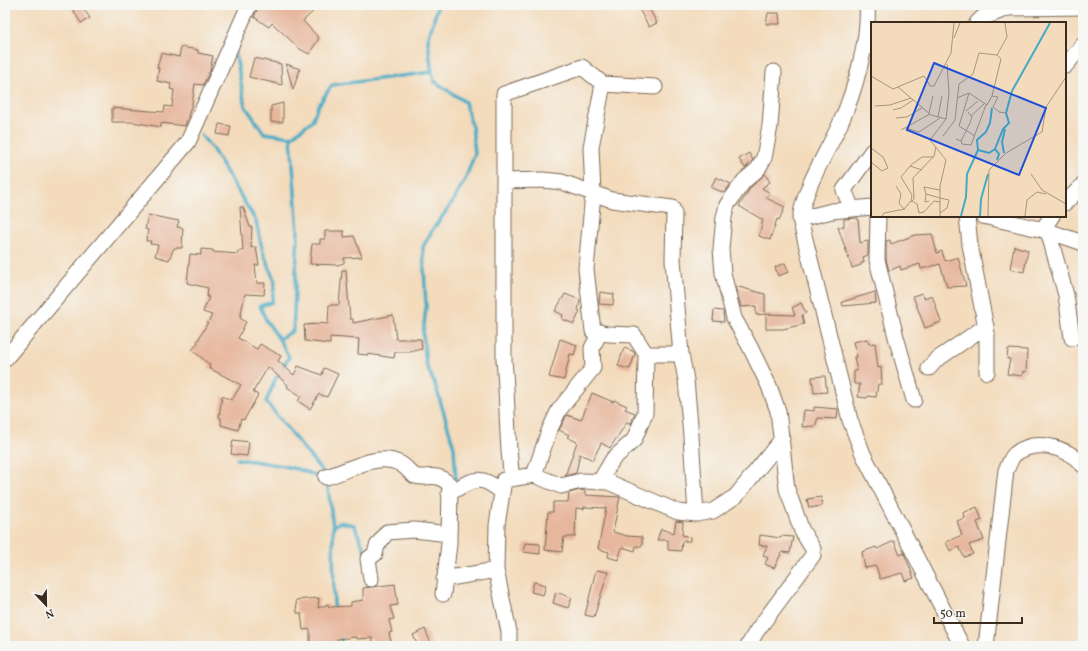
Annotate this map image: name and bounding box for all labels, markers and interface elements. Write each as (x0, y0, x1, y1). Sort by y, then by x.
inset map (871, 22, 1066, 217)
north arrow (26, 585, 66, 625)
scale bar (934, 599, 1022, 625)
text: N (43, 604, 56, 621)
text: 50 m (940, 606, 966, 622)

